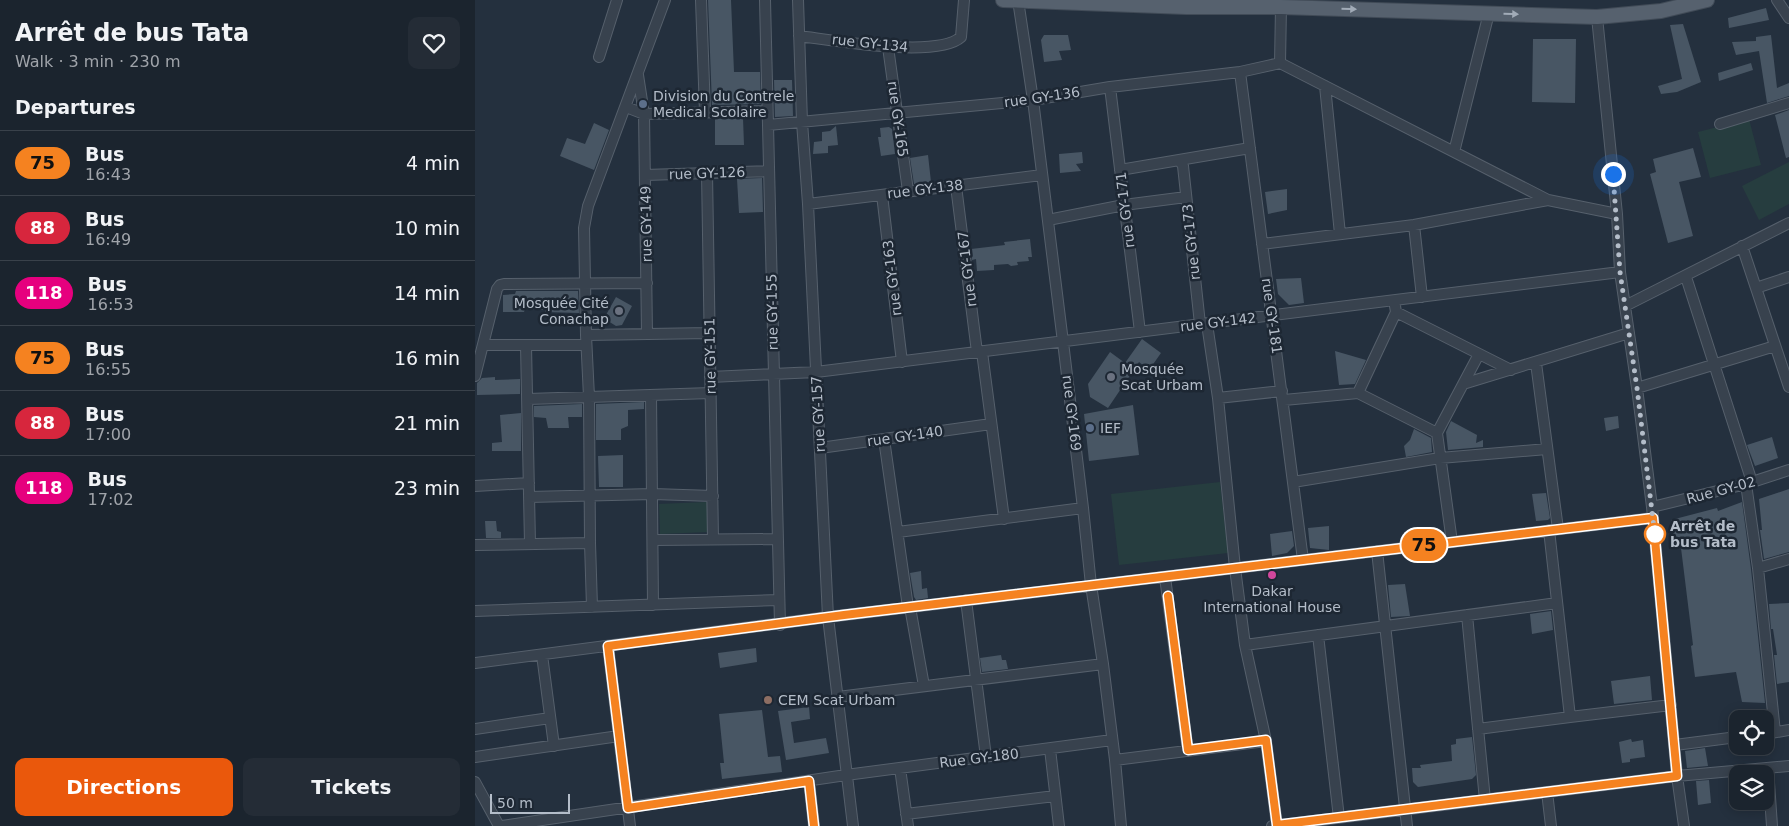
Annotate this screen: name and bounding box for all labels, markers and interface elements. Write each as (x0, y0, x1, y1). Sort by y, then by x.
one-way arrow (1341, 5, 1357, 13)
one-way arrow (1503, 10, 1519, 18)
button: heart (408, 17, 460, 69)
text: Arrêt de bus Tata (15, 19, 249, 47)
street label: rue GY-134 (831, 31, 909, 55)
text: Walk · 3 min · 230 m (15, 52, 180, 71)
street label: rue GY-165 (885, 80, 911, 158)
street label: rue GY-136 (1003, 84, 1081, 110)
place label: Division du Contrele Medical Scolaire (653, 88, 794, 120)
text: Departures (15, 96, 136, 118)
marker: Division du Contrele Medical Scolaire (637, 98, 649, 110)
text: Bus (85, 143, 124, 165)
text: 75 (30, 152, 55, 173)
text: 4 min (406, 152, 460, 174)
your location (1601, 162, 1626, 187)
street label: rue GY-126 (668, 164, 746, 182)
text: 16:43 (85, 165, 131, 184)
street label: rue GY-171 (1112, 171, 1138, 249)
street label: rue GY-138 (886, 176, 964, 202)
street label: rue GY-149 (637, 186, 655, 262)
street label: rue GY-173 (1179, 203, 1203, 281)
text: Bus (85, 208, 124, 230)
text: 88 (30, 217, 55, 238)
text: 10 min (394, 217, 460, 239)
text: 16:49 (85, 230, 131, 249)
street label: rue GY-167 (954, 230, 980, 308)
street label: rue GY-163 (879, 239, 905, 317)
text: Bus (88, 273, 127, 295)
street label: rue GY-155 (763, 274, 781, 350)
street label: rue GY-181 (1259, 277, 1285, 355)
text: 118 (25, 282, 63, 303)
text: 14 min (394, 282, 460, 304)
text: 16:53 (88, 295, 134, 314)
place label: Mosquée Cité Conachap (514, 295, 609, 327)
marker: Mosquée Cité Conachap (613, 305, 625, 317)
street label: rue GY-142 (1179, 309, 1257, 335)
street label: rue GY-151 (701, 318, 719, 394)
text: Bus (85, 338, 124, 360)
text: 75 (30, 347, 55, 368)
text: 16 min (394, 347, 460, 369)
text: 16:55 (85, 360, 131, 379)
place label: Mosquée Scat Urbam (1121, 361, 1203, 393)
marker: Mosquée Scat Urbam (1105, 371, 1117, 383)
street label: rue GY-169 (1059, 374, 1085, 452)
street label: rue GY-157 (808, 375, 828, 453)
text: Bus (85, 403, 124, 425)
text: 88 (30, 412, 55, 433)
text: 21 min (394, 412, 460, 434)
place label: IEF (1100, 420, 1121, 436)
marker: IEF (1084, 422, 1096, 434)
street label: rue GY-140 (866, 423, 944, 449)
text: 17:00 (85, 425, 131, 444)
text: Bus (88, 468, 127, 490)
street label: Rue GY-02 (1685, 473, 1757, 507)
text: 118 (25, 477, 63, 498)
text: 23 min (394, 477, 460, 499)
text: 17:02 (88, 490, 134, 509)
place label: Arrêt de bus Tata (1670, 518, 1737, 550)
marker: Arrêt de bus Tata (1644, 523, 1666, 545)
line badge: 75 (1401, 529, 1447, 561)
text: 75 (1411, 534, 1437, 555)
marker: Dakar International House (1266, 569, 1278, 581)
place label: Dakar International House (1203, 583, 1341, 615)
place label: CEM Scat Urbam (778, 692, 895, 708)
marker: CEM Scat Urbam (762, 694, 774, 706)
map controls (1729, 710, 1774, 810)
button: locate (1729, 710, 1774, 755)
street label: Rue GY-180 (938, 745, 1020, 771)
button: Directions (15, 758, 233, 816)
button: Tickets (243, 758, 460, 816)
button: layers (1729, 765, 1774, 810)
scale bar (490, 791, 570, 814)
text: 50 m (497, 795, 533, 811)

